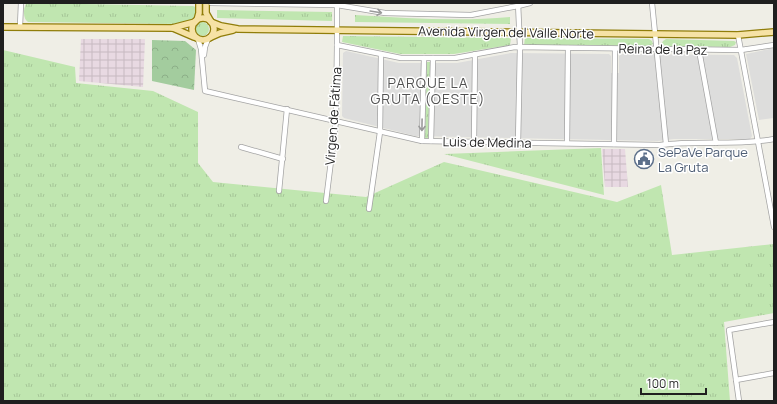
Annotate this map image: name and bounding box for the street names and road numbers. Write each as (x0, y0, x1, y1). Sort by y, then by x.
street label: Avenida Virgen del Valle Norte (418, 21, 594, 43)
street label: Reina de la Paz (618, 39, 708, 59)
street label: Virgen de Fátima (321, 66, 345, 166)
street label: Luis de Medina (442, 132, 532, 152)

